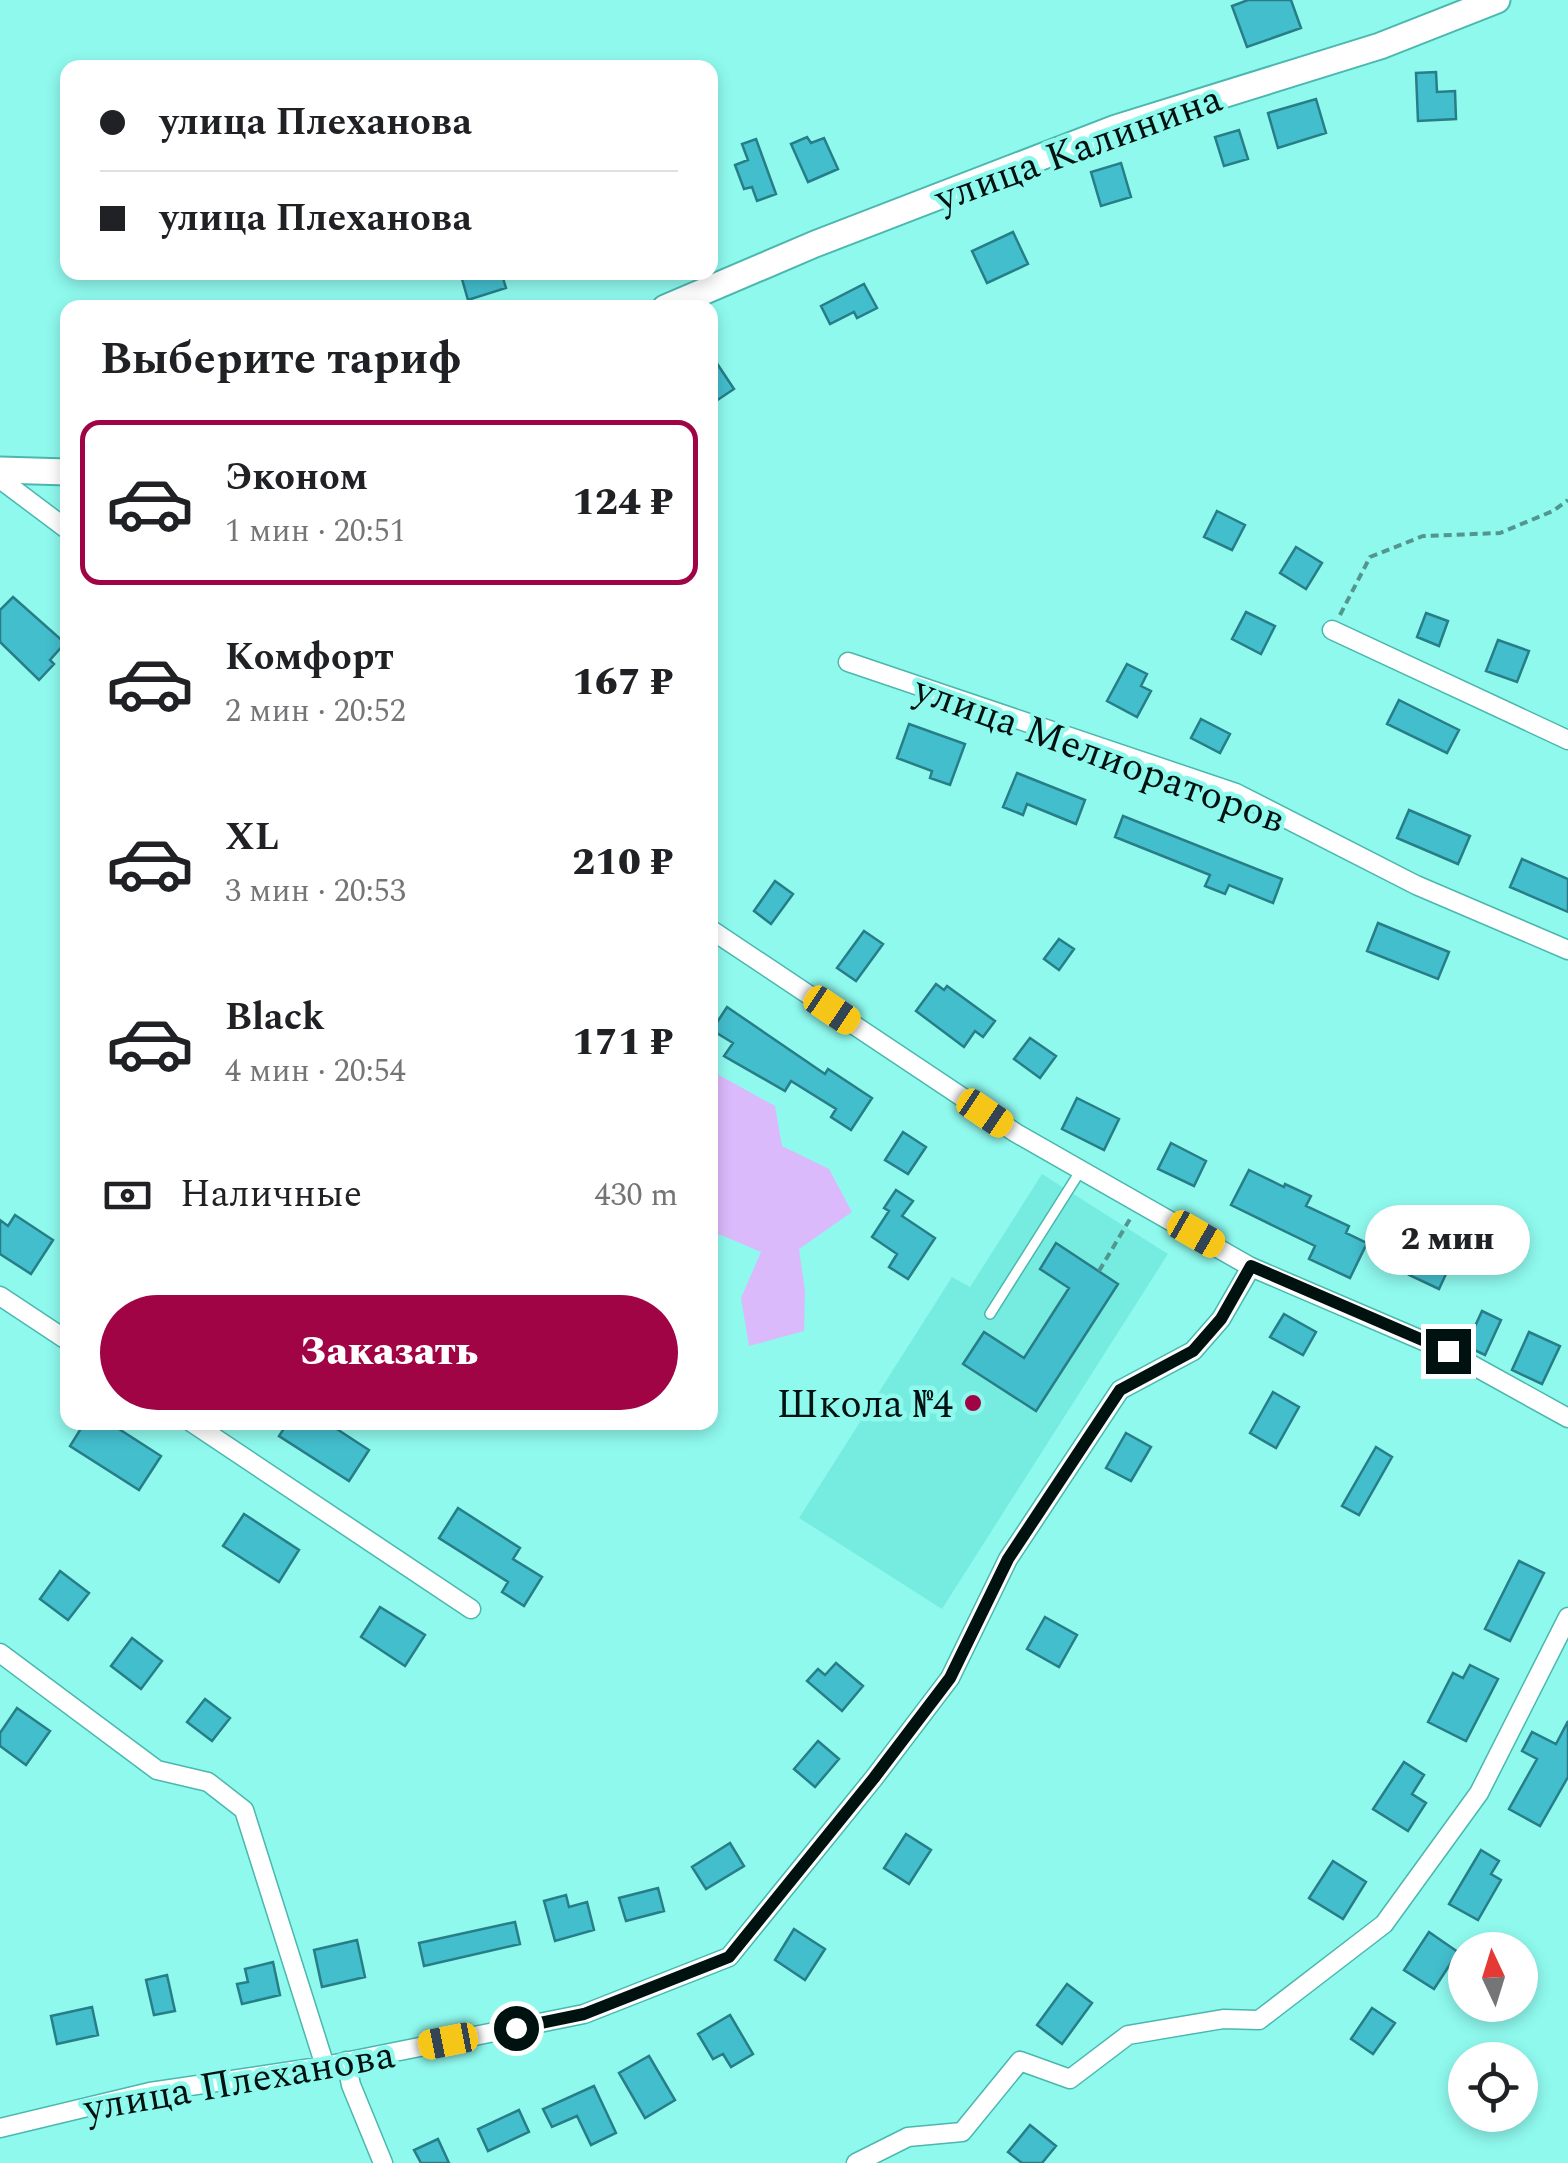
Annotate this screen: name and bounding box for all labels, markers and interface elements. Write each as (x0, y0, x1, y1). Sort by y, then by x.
street label: улица Калинина (926, 69, 1232, 230)
text: улица Плеханова (160, 94, 472, 152)
text: улица Плеханова (160, 190, 472, 248)
text: Выберите тариф (100, 325, 461, 394)
text: Эконом (225, 449, 368, 507)
icon: car (105, 458, 195, 548)
text: 124 ₽ (572, 474, 673, 532)
text: 1 мин · 20:51 (225, 507, 406, 556)
text: Комфорт (225, 629, 394, 687)
icon: car (105, 638, 195, 728)
text: 167 ₽ (572, 654, 673, 712)
street label: улица Мелиораторов (904, 660, 1293, 851)
text: 2 мин · 20:52 (225, 687, 406, 736)
text: XL (225, 809, 279, 867)
icon: car (105, 818, 195, 908)
text: 210 ₽ (572, 834, 673, 892)
text: 3 мин · 20:53 (225, 867, 406, 916)
car (799, 981, 865, 1039)
text: Black (225, 989, 325, 1047)
icon: car (105, 998, 195, 1088)
text: 171 ₽ (572, 1014, 673, 1072)
text: 4 мин · 20:54 (225, 1047, 406, 1096)
car (952, 1084, 1018, 1142)
text: Наличные (180, 1166, 362, 1224)
icon: cash (100, 1168, 155, 1223)
text: 430 m (594, 1171, 678, 1220)
car (1163, 1206, 1229, 1262)
callout: 2 мин (1366, 1206, 1530, 1276)
text: 2 мин (1401, 1215, 1494, 1264)
button: Заказать (100, 1295, 678, 1410)
route end (1426, 1329, 1471, 1374)
place label: Школа №4 (776, 1375, 953, 1436)
marker: Школа №4 (962, 1392, 984, 1414)
north arrow (1448, 1932, 1538, 2022)
map controls (1448, 1932, 1538, 2132)
route start (494, 2006, 539, 2051)
car (416, 2021, 480, 2061)
street label: улица Плеханова (78, 2025, 400, 2140)
button: locate (1448, 2042, 1538, 2132)

